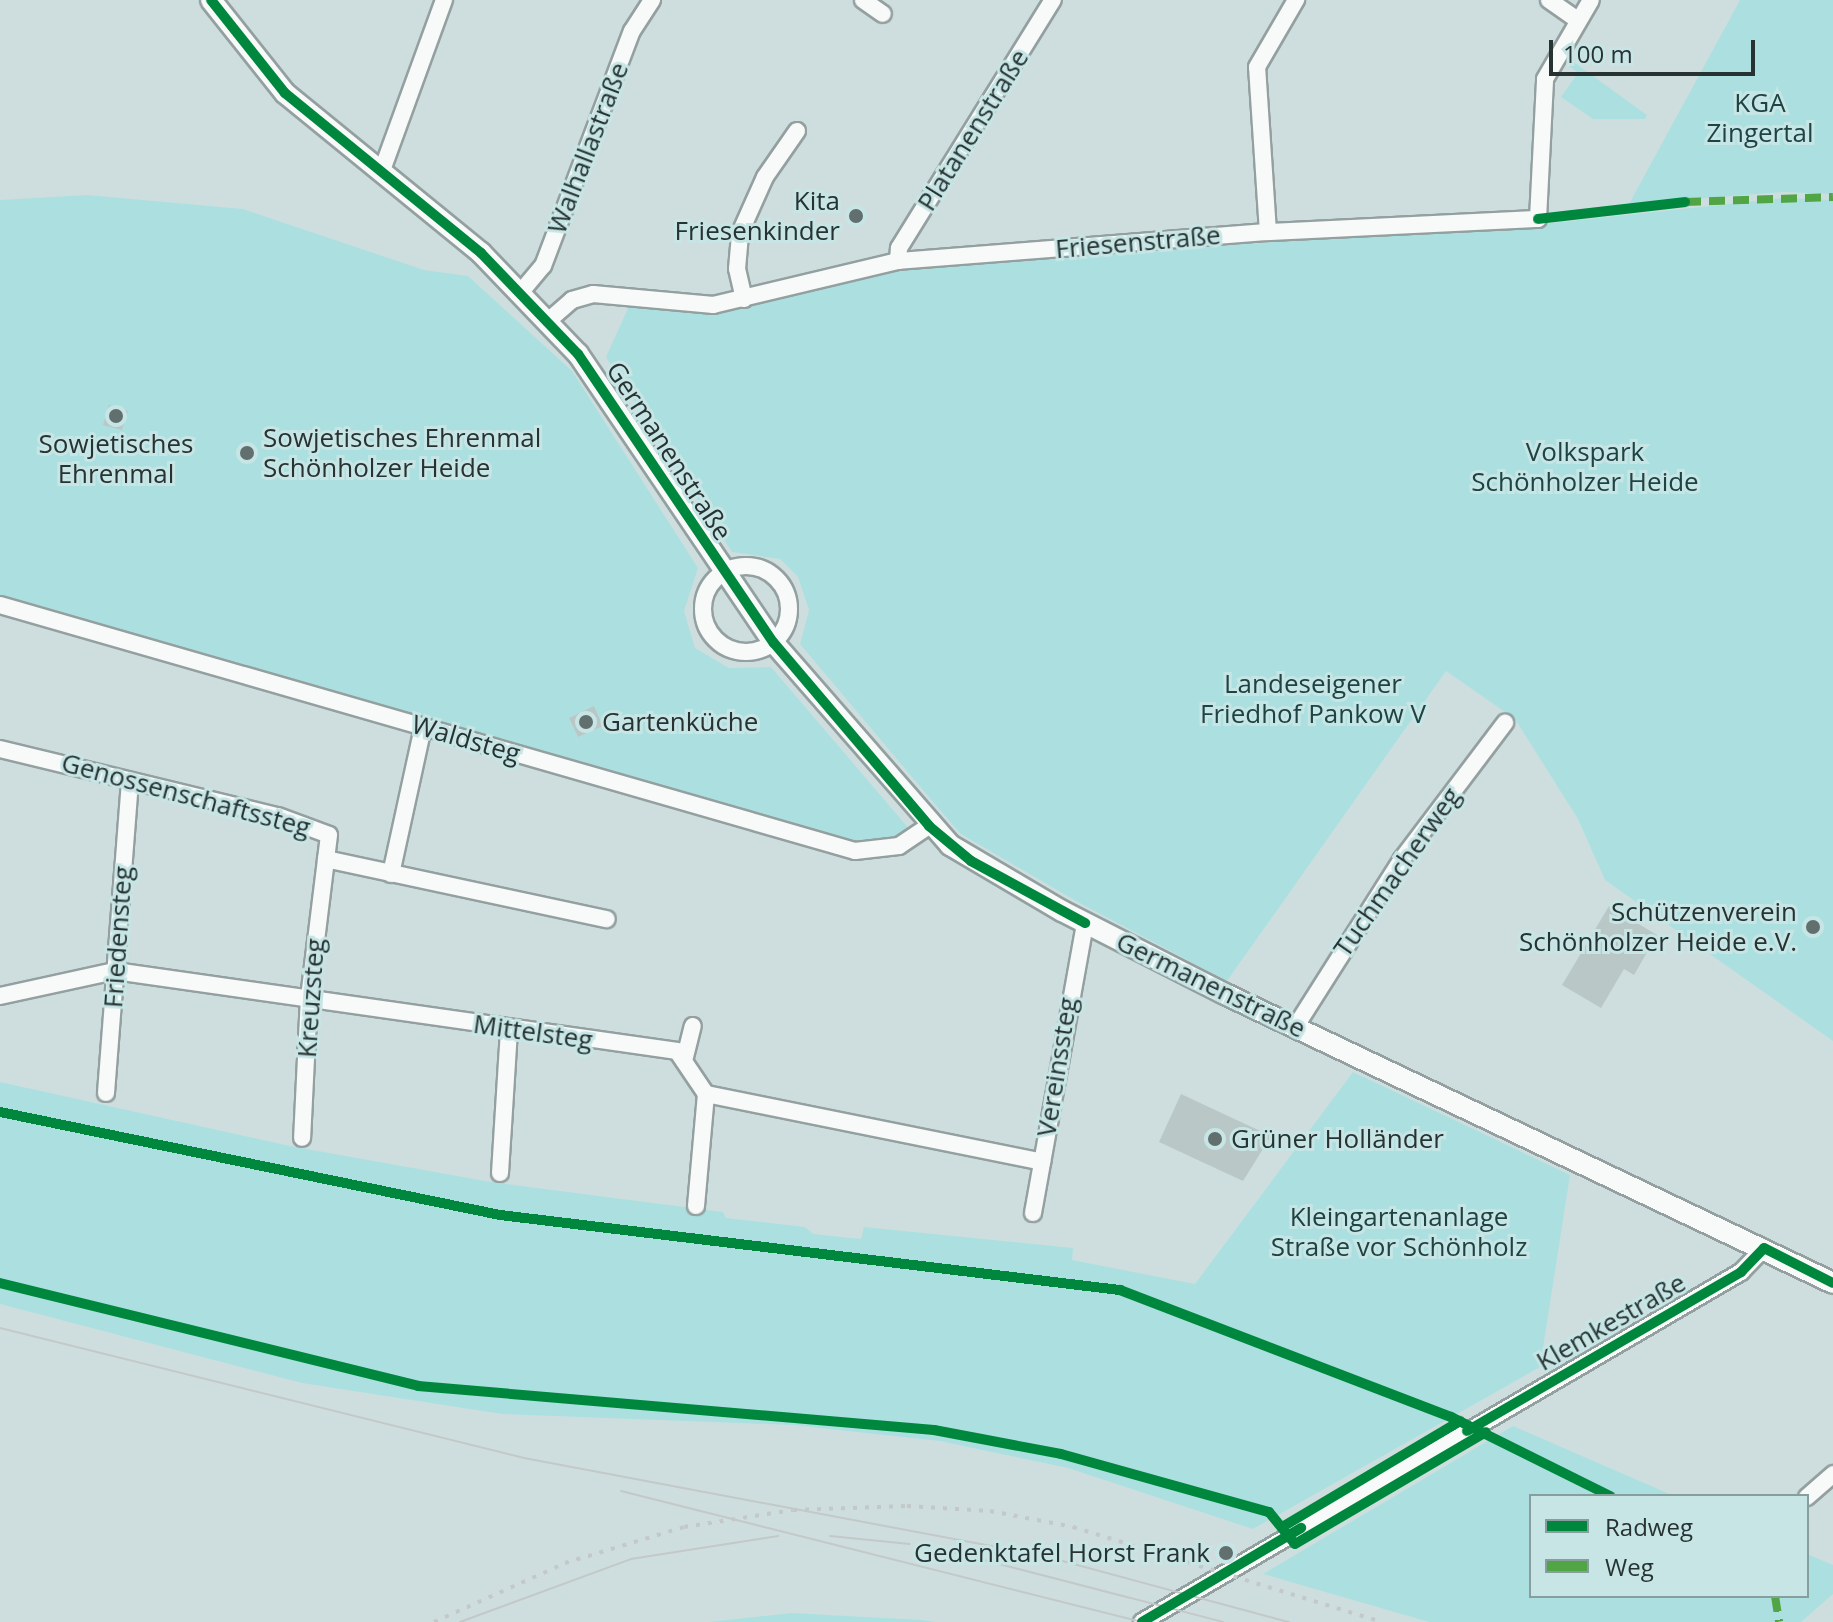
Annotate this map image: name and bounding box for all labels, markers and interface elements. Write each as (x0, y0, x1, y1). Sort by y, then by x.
scale bar (1553, 24, 1759, 74)
text: 100 m (1563, 37, 1633, 70)
street label: Platanenstraße (911, 44, 1035, 216)
street label: Walhallastraße (541, 58, 635, 238)
park label: KGA Zingertal (1706, 87, 1814, 148)
place label: Kita Friesenkinder (675, 185, 840, 246)
marker: Kita Friesenkinder (847, 207, 865, 225)
street label: Friesenstraße (1054, 219, 1222, 265)
street label: Germanenstraße (600, 356, 738, 546)
marker: Sowjetisches Ehrenmal (107, 407, 125, 425)
place label: Sowjetisches Ehrenmal Schönholzer Heide (263, 422, 541, 484)
place label: Sowjetisches Ehrenmal (39, 428, 193, 490)
park label: Volkspark Schönholzer Heide (1471, 436, 1699, 498)
marker: Sowjetisches Ehrenmal Schönholzer Heide (238, 444, 256, 462)
park label: Landeseigener Friedhof Pankow V (1200, 668, 1426, 730)
place label: Gartenküche (602, 706, 758, 738)
street label: Waldsteg (408, 709, 524, 769)
marker: Gartenküche (577, 713, 595, 731)
street label: Genossenschaftssteg (58, 747, 314, 843)
street label: Tuchmacherweg (1327, 781, 1467, 963)
street label: Friedensteg (97, 865, 139, 1009)
place label: Schützenverein Schönholzer Heide e.V. (1519, 896, 1797, 958)
marker: Schützenverein Schönholzer Heide e.V. (1804, 918, 1822, 936)
street label: Germanenstraße (1111, 926, 1311, 1044)
street label: Kreuzsteg (291, 937, 331, 1059)
street label: Vereinssteg (1031, 995, 1083, 1139)
street label: Mittelsteg (471, 1008, 595, 1056)
place label: Grüner Holländer (1231, 1123, 1444, 1155)
marker: Grüner Holländer (1206, 1130, 1224, 1148)
park label: Kleingartenanlage Straße vor Schönholz (1271, 1201, 1527, 1262)
street label: Klemkestraße (1531, 1267, 1691, 1377)
legend (1529, 1494, 1809, 1598)
text: Radweg (1605, 1510, 1693, 1543)
place label: Gedenktafel Horst Frank (914, 1537, 1210, 1569)
marker: Gedenktafel Horst Frank (1217, 1544, 1235, 1562)
text: Weg (1605, 1550, 1654, 1583)

